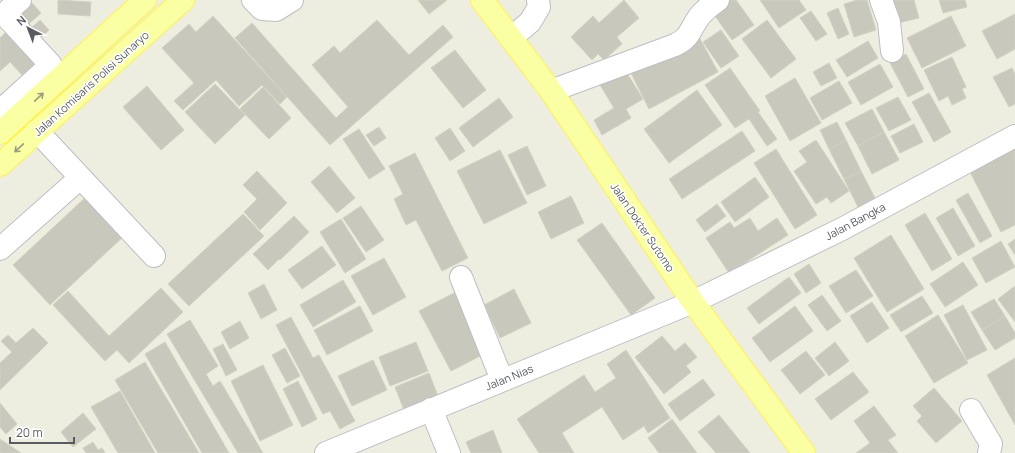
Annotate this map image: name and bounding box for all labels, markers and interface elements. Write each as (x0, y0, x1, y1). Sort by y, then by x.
north arrow (8, 8, 48, 48)
text: N (13, 12, 29, 28)
street label: Jalan Komisaris Polisi Sunaryo (30, 27, 152, 139)
one-way arrow (34, 92, 44, 101)
one-way arrow (14, 143, 24, 153)
street label: Jalan Dokter Sutomo (608, 179, 679, 275)
street label: Jalan Bangka (822, 199, 888, 243)
street label: Jalan Nias (483, 360, 535, 393)
scale bar (10, 419, 74, 445)
text: 20 m (16, 424, 43, 441)

